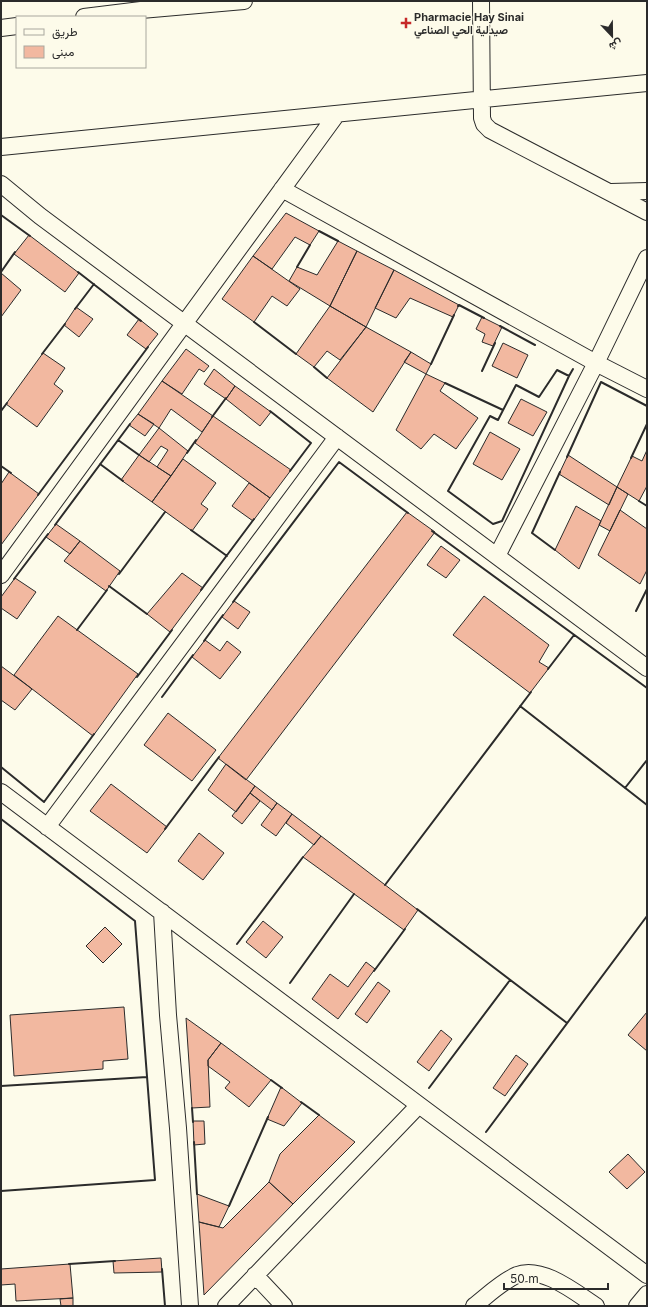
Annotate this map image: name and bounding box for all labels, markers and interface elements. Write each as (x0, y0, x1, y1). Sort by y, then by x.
place label: Pharmacie Hay Sinai صيدلية الحي الصناعي (414, 10, 524, 39)
legend (16, 16, 146, 68)
north arrow (592, 16, 632, 56)
marker: Pharmacie Hay Sinai صيدلية الحي الصناعي (401, 18, 411, 28)
text: طريق (52, 24, 78, 40)
text: ش (607, 36, 624, 54)
text: مبنى (52, 44, 74, 60)
scale bar (504, 1265, 608, 1291)
text: 50 m (510, 1271, 539, 1286)

